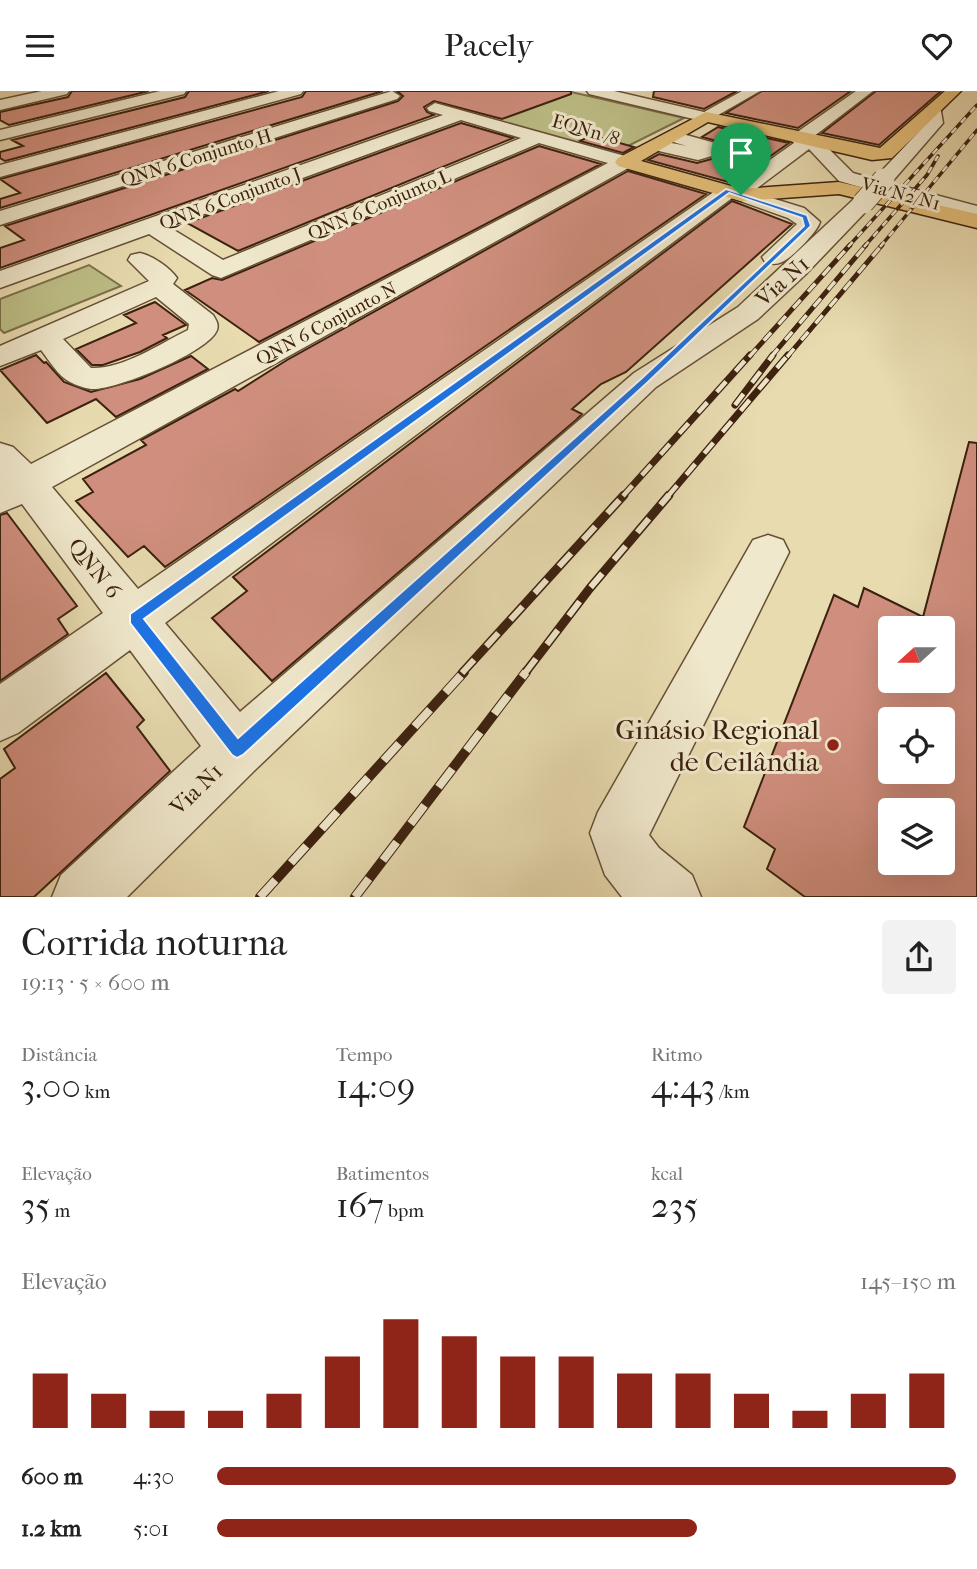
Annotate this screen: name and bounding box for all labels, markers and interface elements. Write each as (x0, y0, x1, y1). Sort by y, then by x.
icon: menu (21, 27, 59, 65)
text: Pacely (444, 27, 533, 64)
icon: heart (918, 27, 956, 65)
street label: EQNn /8 (549, 110, 622, 150)
pin (711, 123, 771, 195)
street label: QNN 6 Conjunto H (118, 124, 275, 191)
icon: arrive (722, 134, 760, 172)
street label: QNN 6 Conjunto J (157, 163, 304, 235)
street label: QNN 6 Conjunto L (305, 165, 455, 245)
street label: Via N2/N1 (858, 173, 943, 215)
street label: Via N1 (749, 250, 815, 313)
street label: QNN 6 Conjunto N (252, 277, 401, 370)
street label: QNN 6 (62, 533, 127, 604)
north arrow (878, 616, 956, 693)
map controls (878, 616, 955, 875)
button: locate (878, 707, 955, 784)
place label: Ginásio Regional de Ceilândia (615, 713, 820, 778)
marker: Ginásio Regional de Ceilândia (825, 737, 841, 753)
street label: Via N1 (164, 758, 228, 822)
button: layers (878, 798, 955, 875)
text: Corrida noturna (21, 920, 287, 965)
button: share (882, 920, 956, 994)
text: 19:13 · 5 × 600 m (21, 969, 170, 996)
text: Distância (21, 1044, 97, 1066)
text: Tempo (336, 1044, 392, 1066)
text: Ritmo (651, 1044, 702, 1066)
text: 3.00 (21, 1066, 81, 1107)
text: 14:09 (336, 1066, 415, 1107)
text: 4:43 (651, 1066, 715, 1107)
text: km (81, 1081, 110, 1103)
text: /km (715, 1081, 749, 1103)
text: Elevação (21, 1163, 92, 1185)
text: Batimentos (336, 1163, 429, 1185)
text: kcal (651, 1163, 683, 1185)
text: 35 (21, 1185, 50, 1226)
text: 167 (336, 1185, 384, 1226)
text: 235 (651, 1185, 698, 1226)
text: m (50, 1200, 70, 1222)
text: bpm (384, 1200, 424, 1222)
text: Elevação (21, 1268, 107, 1295)
text: 145–150 m (860, 1268, 956, 1295)
text: 600 m (21, 1463, 83, 1490)
text: 4:30 (133, 1463, 174, 1490)
text: 1.2 km (21, 1515, 81, 1542)
text: 5:01 (133, 1515, 169, 1542)

